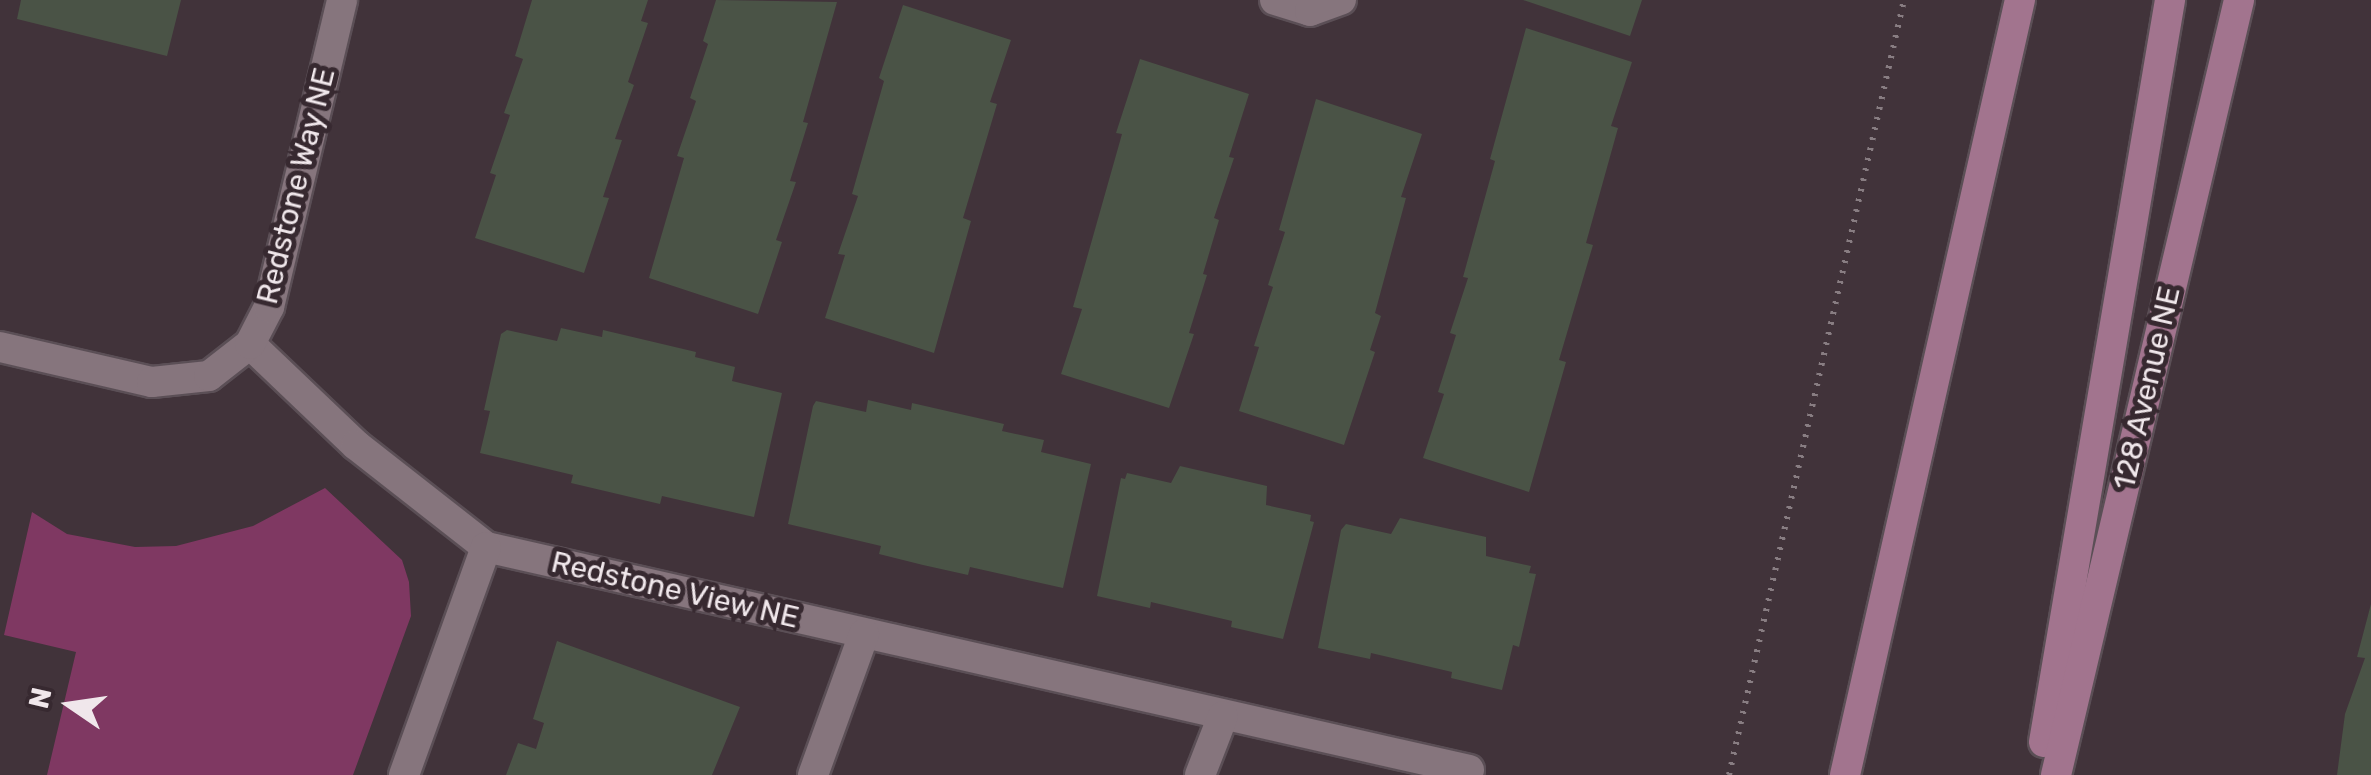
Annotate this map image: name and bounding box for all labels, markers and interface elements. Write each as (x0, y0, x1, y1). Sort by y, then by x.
street label: Redstone Way NE (249, 64, 343, 308)
street label: 128 Avenue NE (2106, 282, 2188, 494)
street label: Redstone View NE (547, 544, 803, 636)
north arrow (20, 655, 120, 755)
text: N (22, 685, 59, 712)

